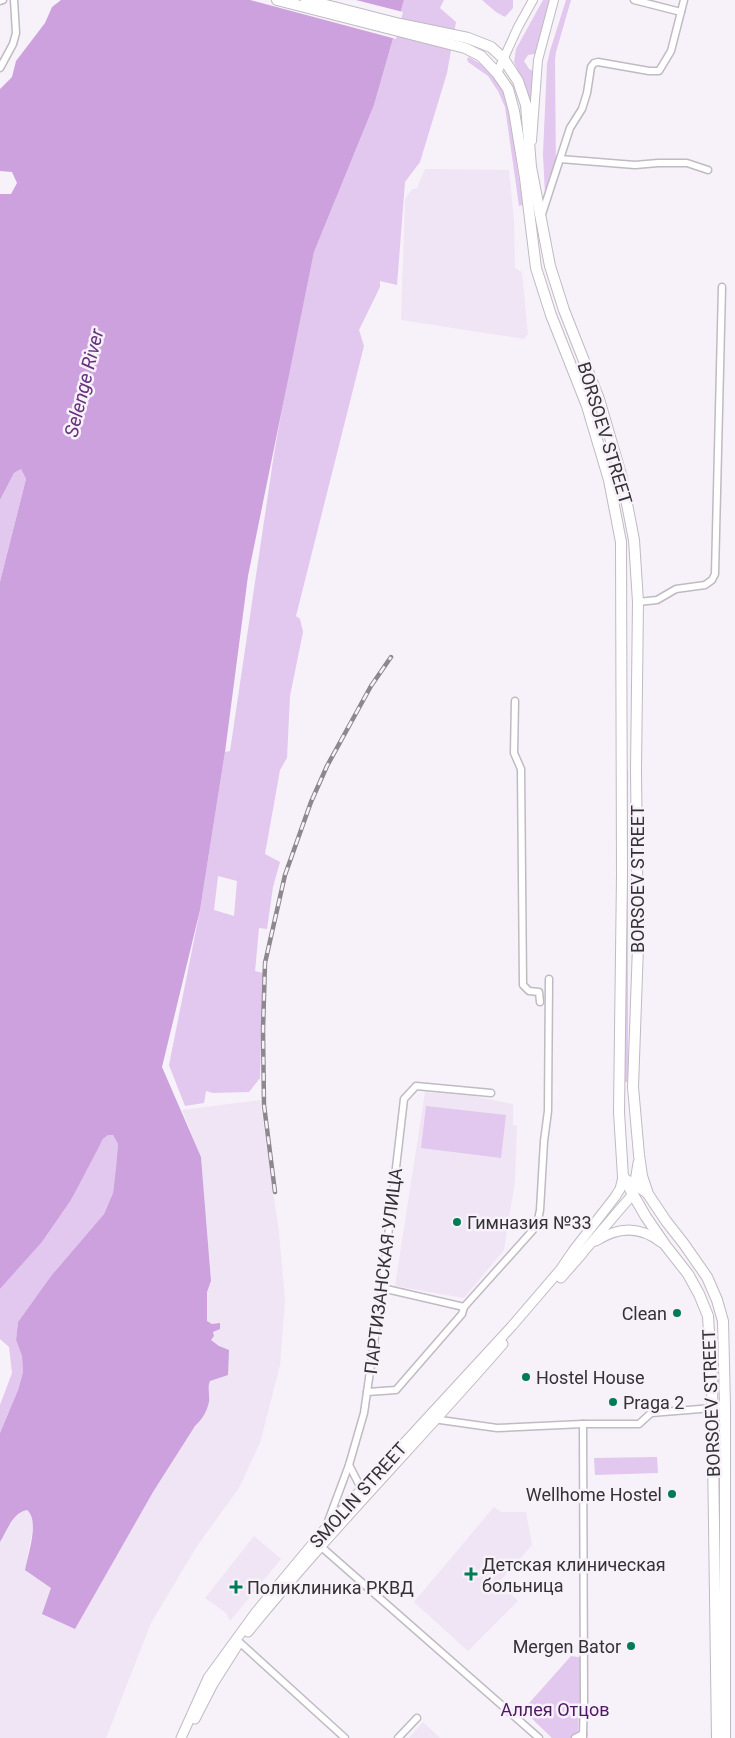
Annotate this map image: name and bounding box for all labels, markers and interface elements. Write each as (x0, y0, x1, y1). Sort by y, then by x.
water label: Selenge River (59, 326, 109, 439)
street label: BORSOEV STREET (573, 359, 637, 507)
street label: BORSOEV STREET (627, 805, 648, 953)
street label: ПАРТИЗАНСКАЯ УЛИЦА (360, 1167, 406, 1375)
place label: Гимназия №33 (467, 1212, 592, 1233)
marker: Гимназия №33 (451, 1216, 463, 1228)
place label: Clean (622, 1303, 667, 1324)
marker: Clean (671, 1307, 683, 1319)
street label: BORSOEV STREET (698, 1329, 724, 1477)
place label: Hostel House (536, 1367, 645, 1388)
marker: Hostel House (520, 1371, 532, 1383)
place label: Praga 2 (623, 1392, 684, 1413)
marker: Praga 2 (607, 1396, 619, 1408)
street label: SMOLIN STREET (305, 1438, 411, 1552)
place label: Wellhome Hostel (526, 1484, 662, 1505)
marker: Wellhome Hostel (666, 1488, 678, 1500)
place label: Детская клиническая больница (482, 1554, 666, 1596)
marker: Детская клиническая больница (464, 1567, 478, 1581)
place label: Поликлиника РКВД (247, 1577, 414, 1598)
marker: Поликлиника РКВД (229, 1580, 243, 1594)
place label: Mergen Bator (513, 1636, 621, 1657)
marker: Mergen Bator (625, 1640, 637, 1652)
park label: Аллея Отцов (501, 1699, 609, 1720)

